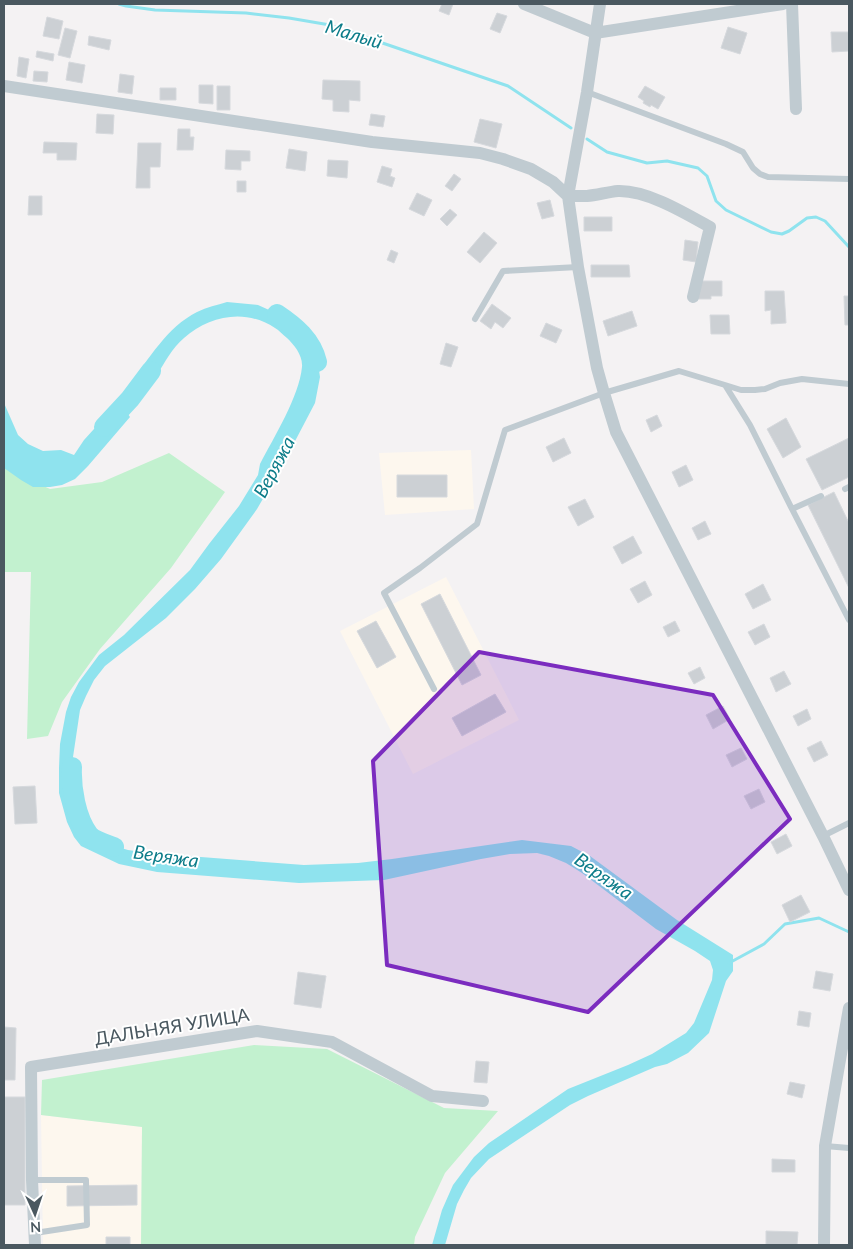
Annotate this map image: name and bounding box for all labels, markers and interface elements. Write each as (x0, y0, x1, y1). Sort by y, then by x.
water label: Малый (323, 14, 385, 53)
water label: Веряжа (248, 432, 299, 501)
water label: Веряжа (132, 840, 200, 871)
water label: Веряжа (571, 847, 638, 904)
street label: ДАЛЬНЯЯ УЛИЦА (93, 1003, 251, 1049)
north arrow (10, 1189, 60, 1239)
text: N (30, 1219, 42, 1236)

